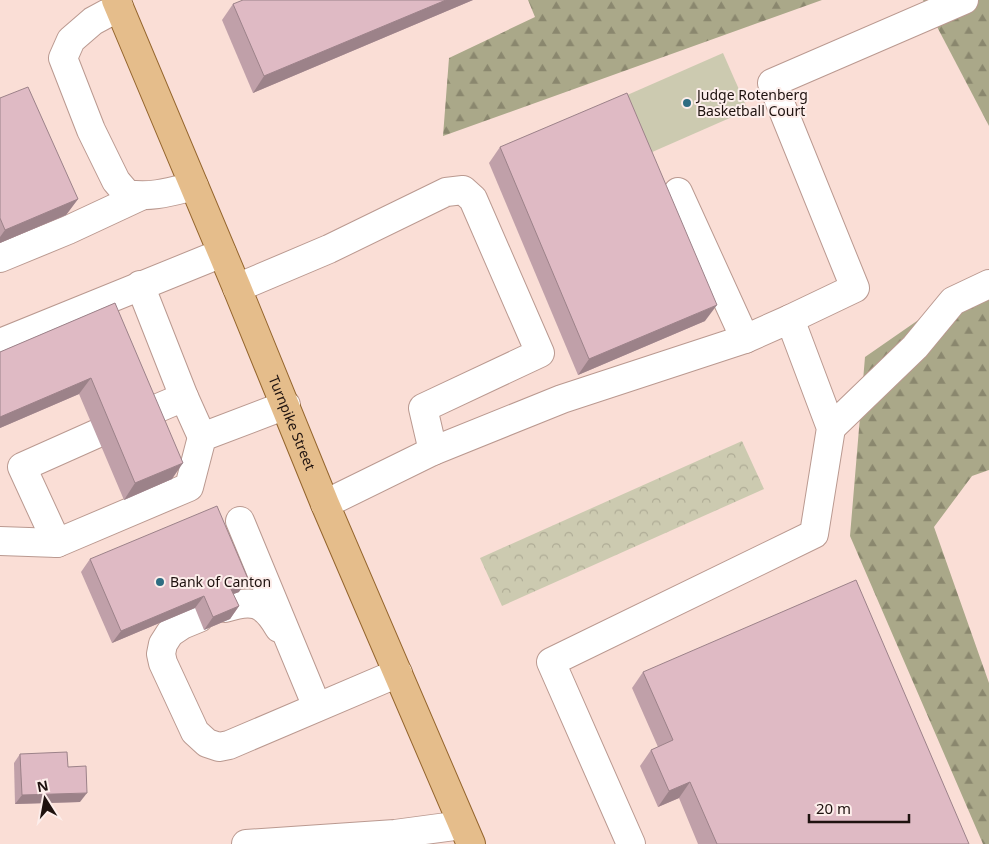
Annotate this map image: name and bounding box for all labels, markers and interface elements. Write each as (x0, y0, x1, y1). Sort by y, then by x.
place label: Judge Rotenberg Basketball Court (695, 85, 808, 120)
marker: Judge Rotenberg Basketball Court (681, 97, 693, 109)
street label: Turnpike Street (265, 372, 320, 473)
place label: Bank of Canton (170, 572, 271, 591)
marker: Bank of Canton (154, 576, 166, 588)
north arrow (20, 774, 70, 824)
text: N (35, 775, 50, 796)
scale bar (809, 792, 909, 824)
text: 20 m (816, 798, 851, 818)

